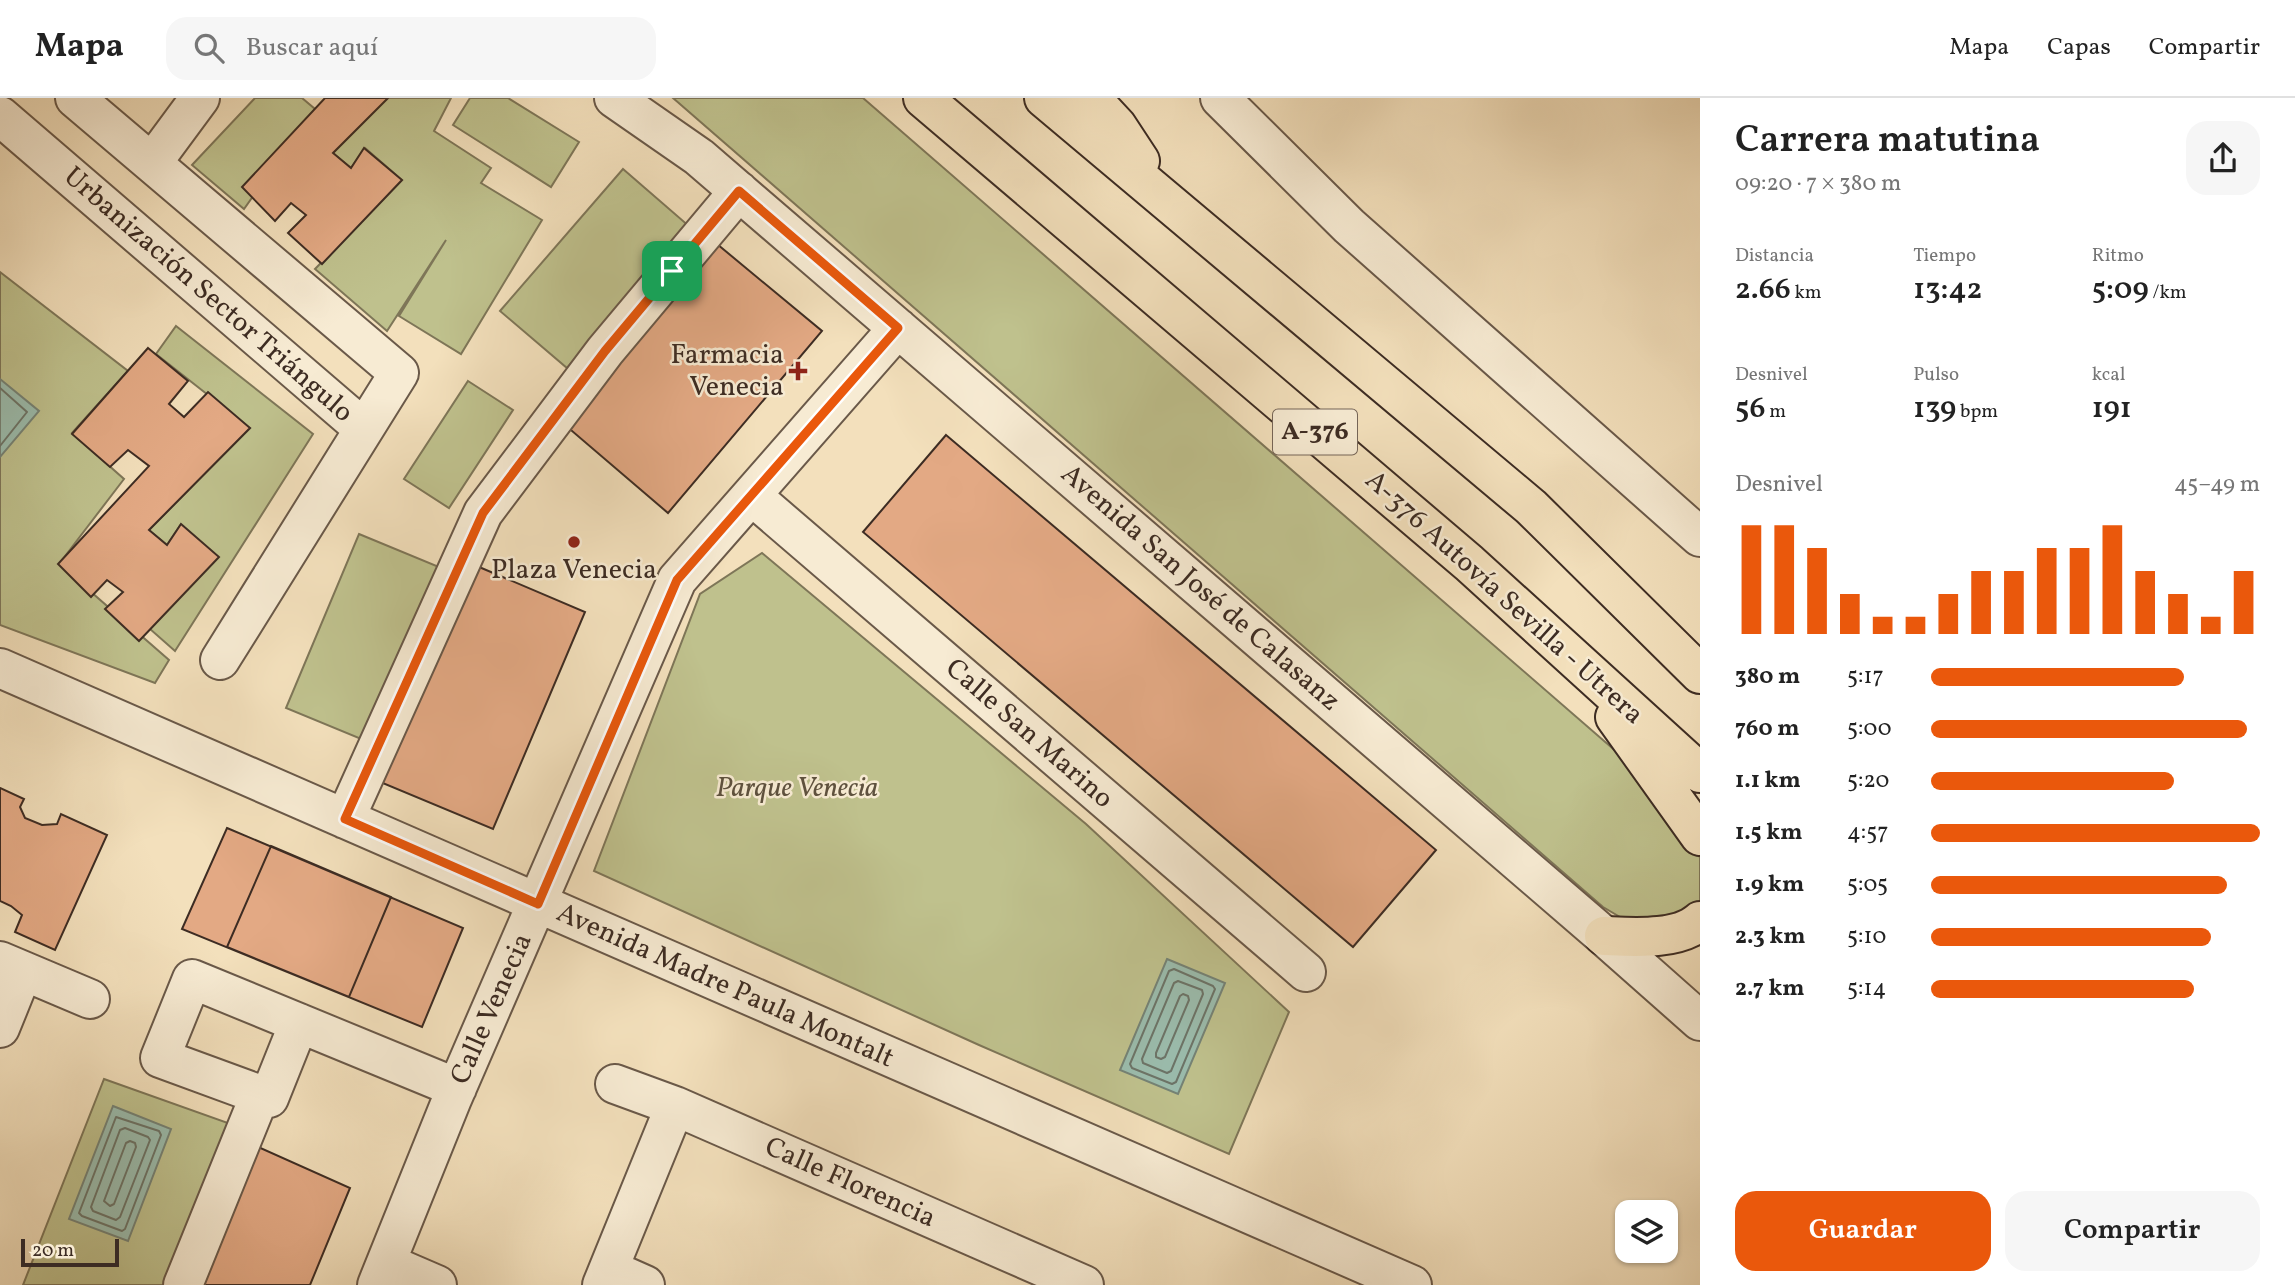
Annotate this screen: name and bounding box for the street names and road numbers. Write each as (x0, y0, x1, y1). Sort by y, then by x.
street label: Urbanización Sector Triángulo (55, 158, 361, 432)
road number: A-376 (1273, 410, 1357, 454)
street label: Avenida San José de Calasanz (1052, 456, 1348, 720)
street label: A-376 Autovía Sevilla - Utrera (1356, 462, 1652, 734)
street label: Calle San Marino (936, 650, 1122, 818)
street label: Avenida Madre Paula Montalt (550, 894, 900, 1078)
street label: Calle Venecia (441, 927, 543, 1091)
street label: Calle Florencia (758, 1128, 942, 1238)

